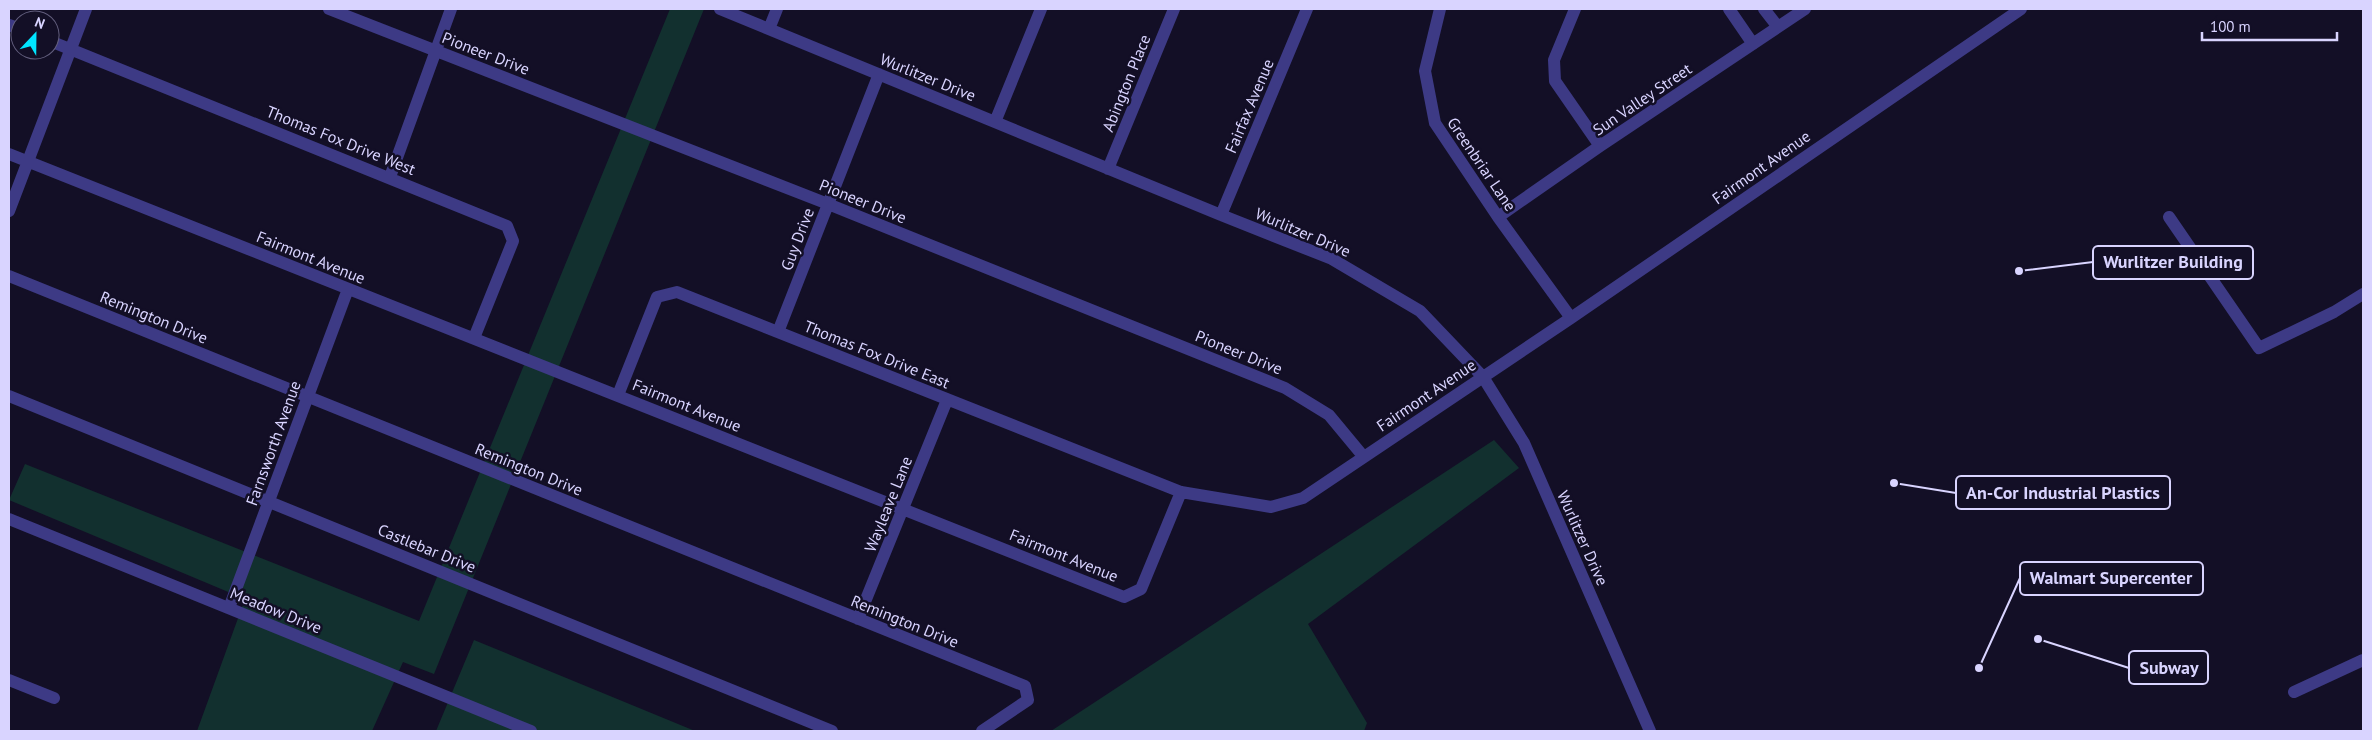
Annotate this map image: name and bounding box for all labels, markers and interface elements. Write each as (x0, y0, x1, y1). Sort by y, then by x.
north arrow (10, 10, 60, 60)
scale bar (2202, 10, 2337, 42)
text: N (32, 13, 48, 33)
text: 100 m (2210, 17, 2251, 36)
street label: Pioneer Drive (439, 27, 533, 79)
street label: Abington Place (1097, 31, 1155, 135)
street label: Wurlitzer Drive (877, 49, 979, 105)
street label: Fairfax Avenue (1220, 56, 1278, 156)
street label: Sun Valley Street (1589, 58, 1696, 139)
street label: Thomas Fox Drive West (263, 101, 419, 179)
street label: Greenbriar Lane (1443, 113, 1521, 215)
street label: Fairmont Avenue (1708, 126, 1814, 208)
street label: Pioneer Drive (817, 174, 909, 228)
street label: Wurlitzer Drive (1252, 203, 1354, 261)
street label: Guy Drive (776, 205, 818, 273)
street label: Fairmont Avenue (254, 226, 368, 288)
callout: Wurlitzer Building (2093, 246, 2253, 279)
text: Wurlitzer Building (2103, 250, 2243, 273)
street label: Remington Drive (97, 286, 211, 348)
street label: Thomas Fox Drive East (801, 316, 953, 393)
street label: Pioneer Drive (1193, 325, 1285, 379)
street label: Fairmont Avenue (1373, 354, 1479, 436)
street label: Fairmont Avenue (630, 374, 744, 436)
street label: Farnsworth Avenue (241, 378, 305, 508)
street label: Remington Drive (472, 438, 586, 500)
street label: Wayleave Lane (860, 453, 916, 555)
callout: An-Cor Industrial Plastics (1956, 476, 2170, 509)
text: An-Cor Industrial Plastics (1966, 481, 2160, 504)
street label: Wurlitzer Drive (1553, 488, 1613, 588)
street label: Castlebar Drive (375, 519, 479, 577)
street label: Fairmont Avenue (1007, 524, 1121, 586)
callout: Walmart Supercenter (2020, 562, 2203, 595)
text: Walmart Supercenter (2030, 566, 2193, 589)
street label: Meadow Drive (227, 583, 325, 637)
street label: Remington Drive (848, 590, 962, 652)
callout: Subway (2129, 651, 2208, 684)
text: Subway (2139, 656, 2199, 679)

